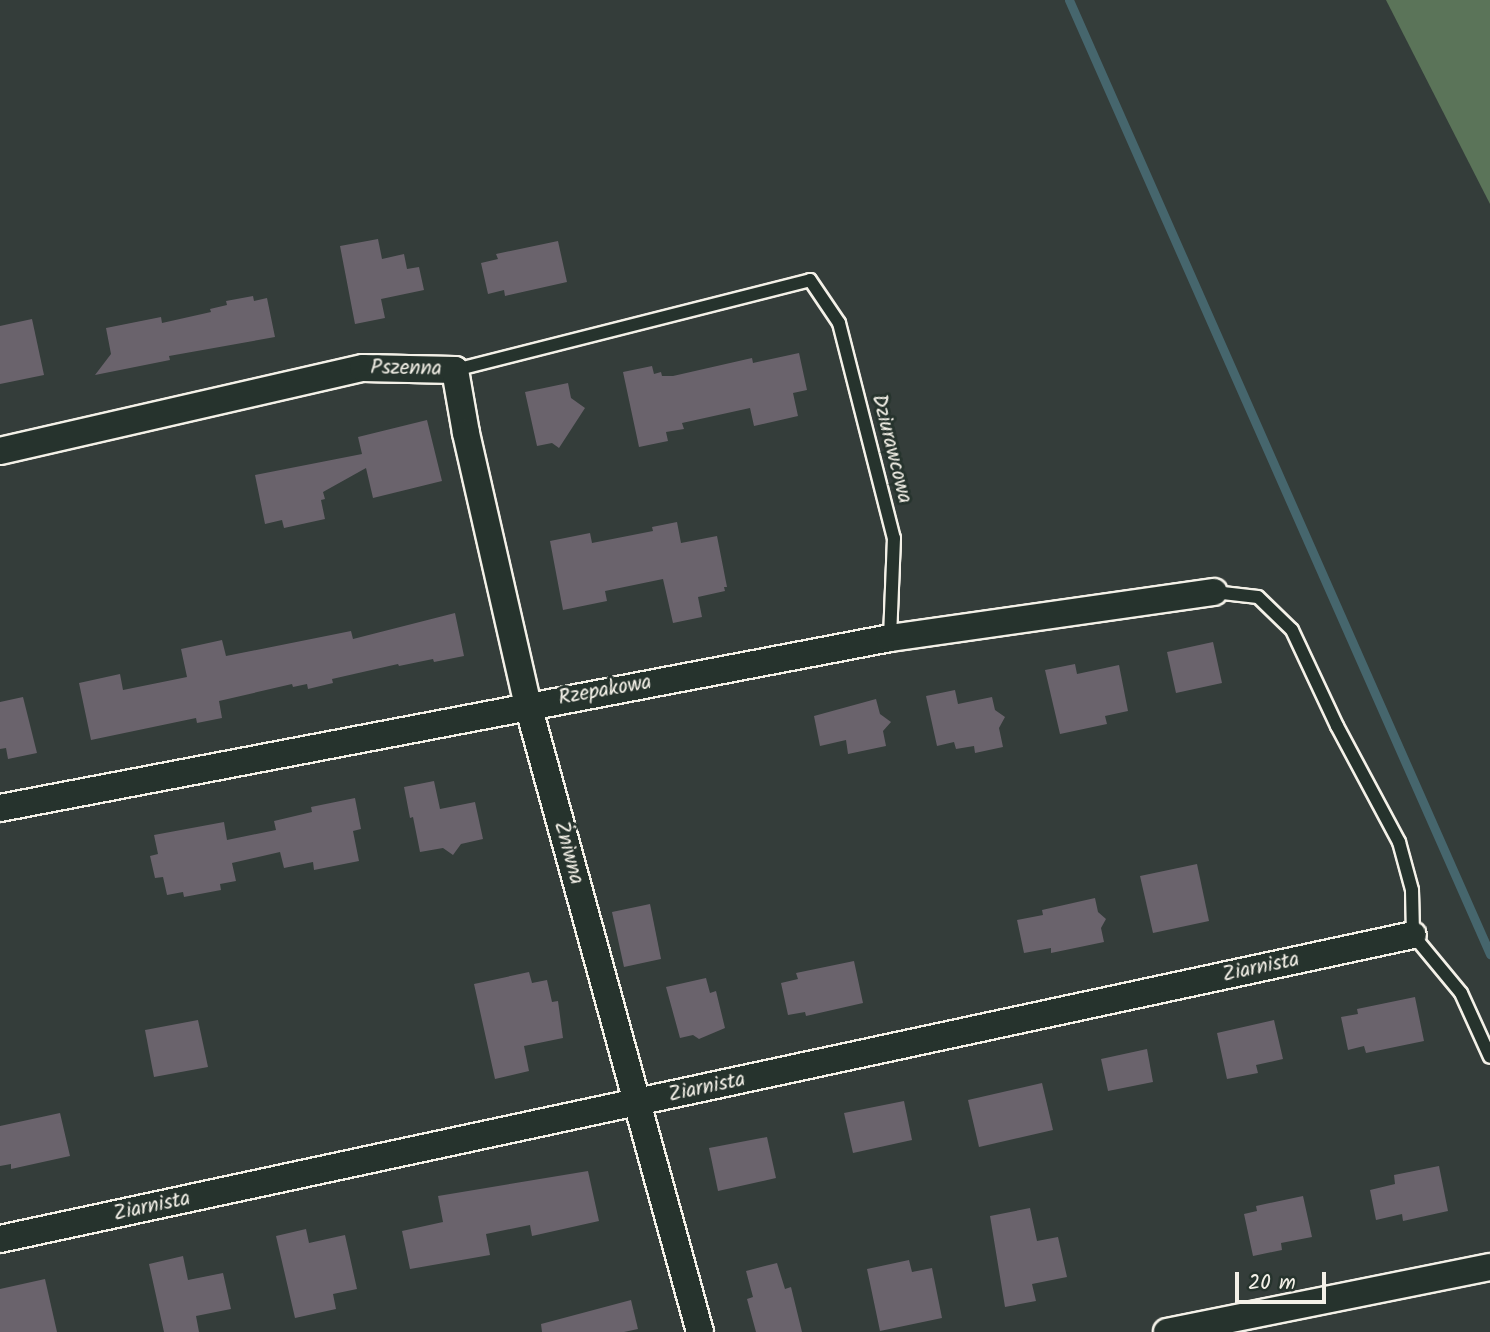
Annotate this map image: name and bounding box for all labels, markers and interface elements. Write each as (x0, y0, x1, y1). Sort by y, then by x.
street label: Pszenna (370, 356, 442, 382)
street label: Dziurawcowa (865, 392, 917, 506)
street label: Rzepakowa (556, 670, 654, 712)
street label: Żniwna (547, 819, 589, 887)
street label: Ziarnista (1220, 948, 1302, 988)
street label: Ziarnista (666, 1068, 748, 1108)
street label: Ziarnista (111, 1187, 193, 1227)
scale bar (1238, 1258, 1329, 1302)
text: 20 m (1248, 1267, 1296, 1300)

